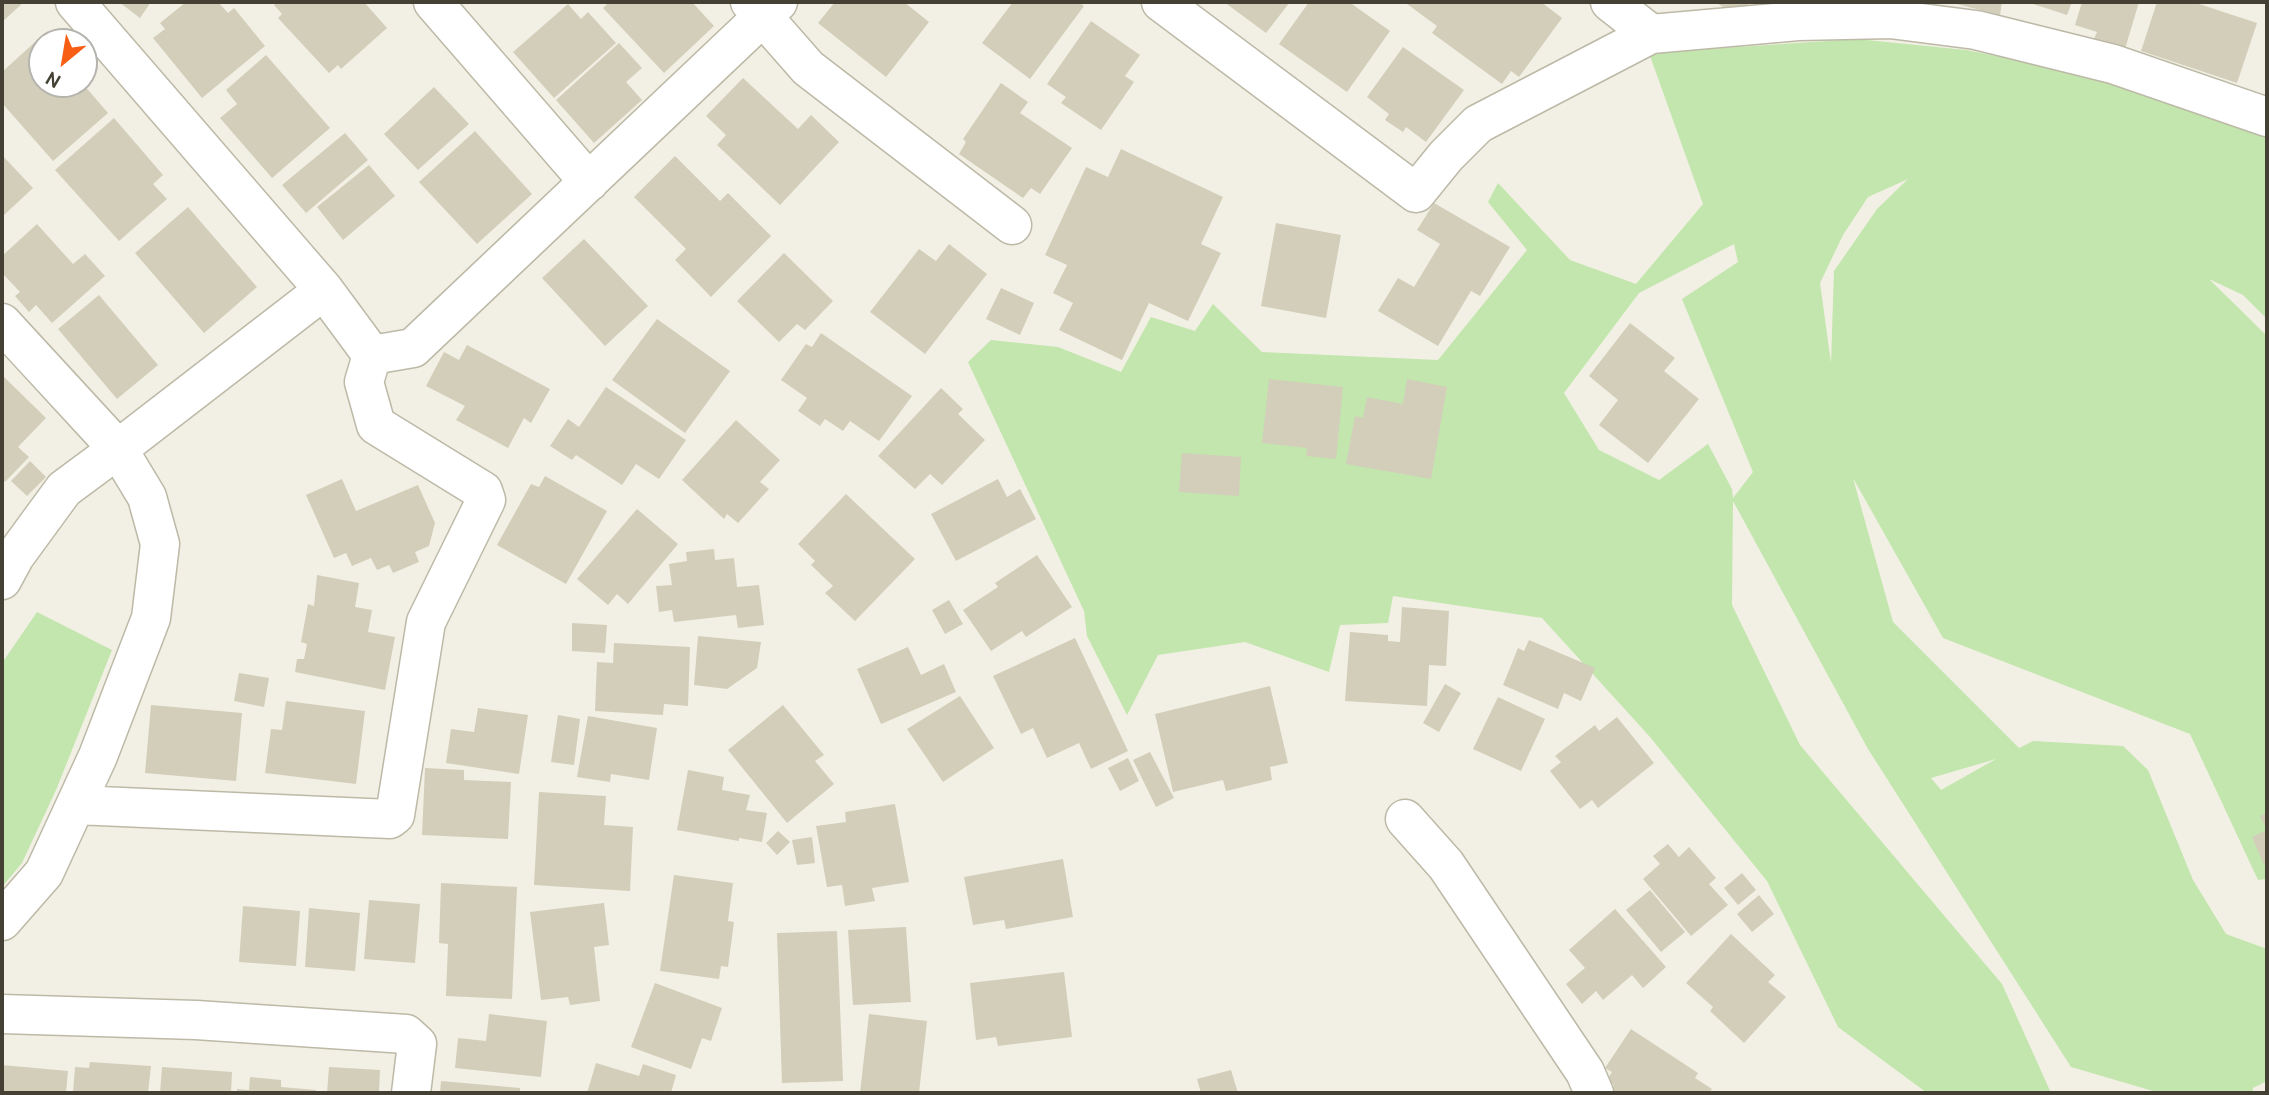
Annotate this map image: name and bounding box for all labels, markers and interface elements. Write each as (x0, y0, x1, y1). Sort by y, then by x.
north arrow (28, 28, 98, 98)
text: N (42, 67, 65, 93)

